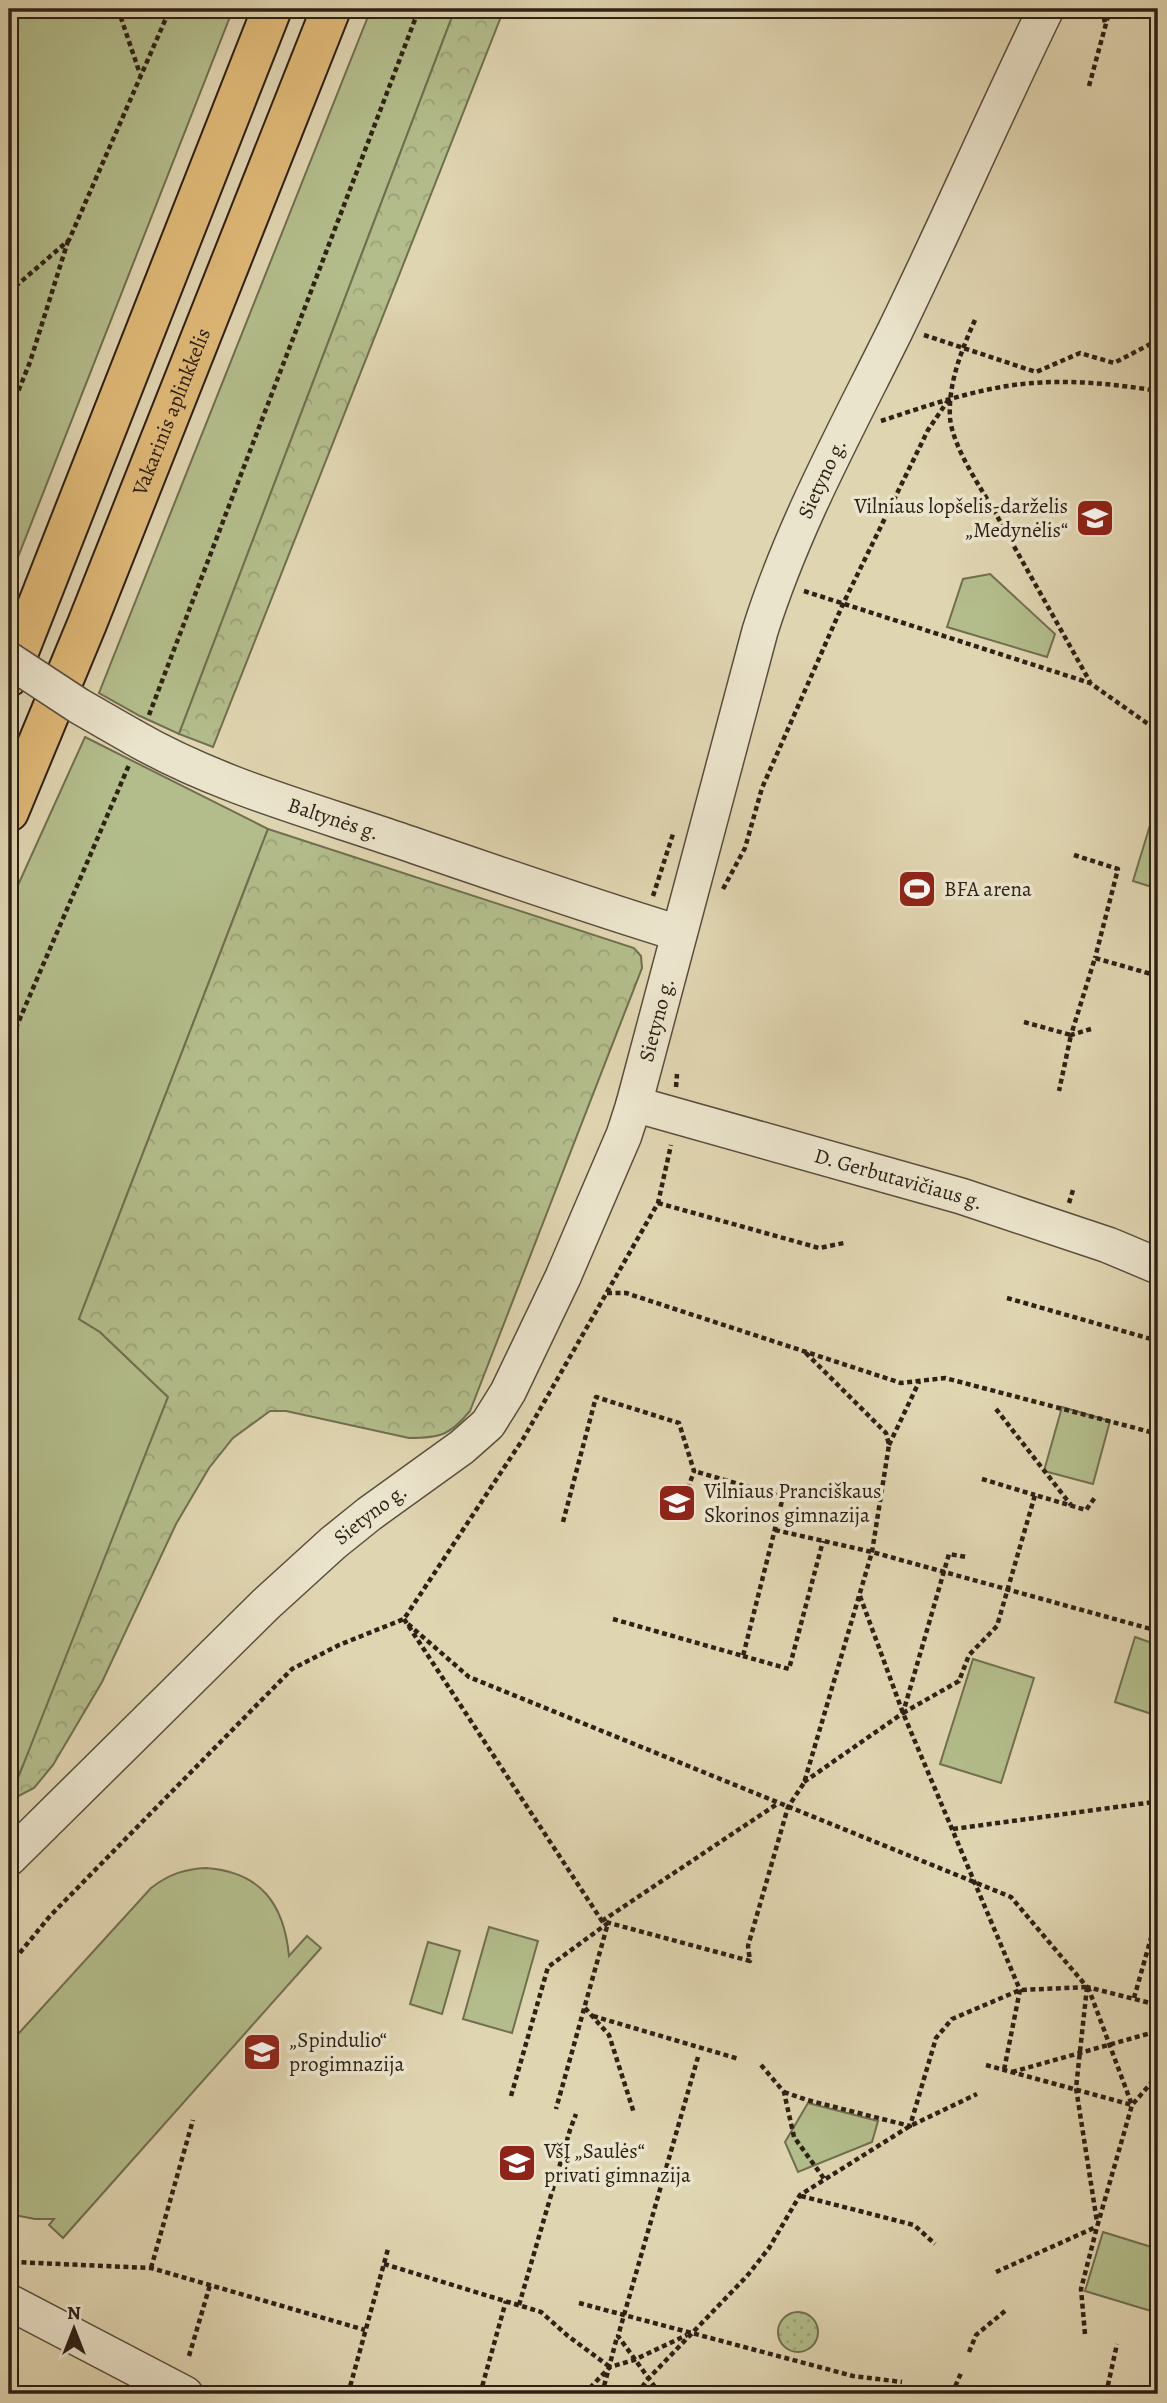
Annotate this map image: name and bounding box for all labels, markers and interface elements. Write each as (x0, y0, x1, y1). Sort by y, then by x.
street label: Vakarinis aplinkkelis (125, 324, 217, 500)
street label: Sietyno g. (791, 434, 853, 523)
place label: Vilniaus lopšelis-darželis „Medynėlis“ (853, 492, 1068, 544)
school or university icon: Vilniaus lopšelis-darželis „Medynėlis“ (1074, 497, 1116, 539)
street label: Baltynės g. (284, 791, 383, 847)
sports icon: BFA arena (896, 868, 938, 910)
place label: BFA arena (944, 875, 1032, 903)
street label: Sietyno g. (632, 975, 681, 1065)
street label: D. Gerbutavičiaus g. (811, 1141, 987, 1216)
street label: Sietyno g. (327, 1477, 413, 1551)
place label: Vilniaus Pranciškaus Skorinos gimnazija (703, 1477, 882, 1529)
school or university icon: Vilniaus Pranciškaus Skorinos gimnazija (656, 1482, 698, 1524)
place label: „Spindulio“ progimnazija (289, 2026, 404, 2078)
school or university icon: „Spindulio“ progimnazija (241, 2031, 283, 2073)
place label: VšĮ „Saulės“ privati gimnazija (543, 2137, 691, 2189)
school or university icon: VšĮ „Saulės“ privati gimnazija (496, 2142, 538, 2184)
north arrow (38, 2294, 108, 2364)
text: N (67, 2300, 81, 2326)

